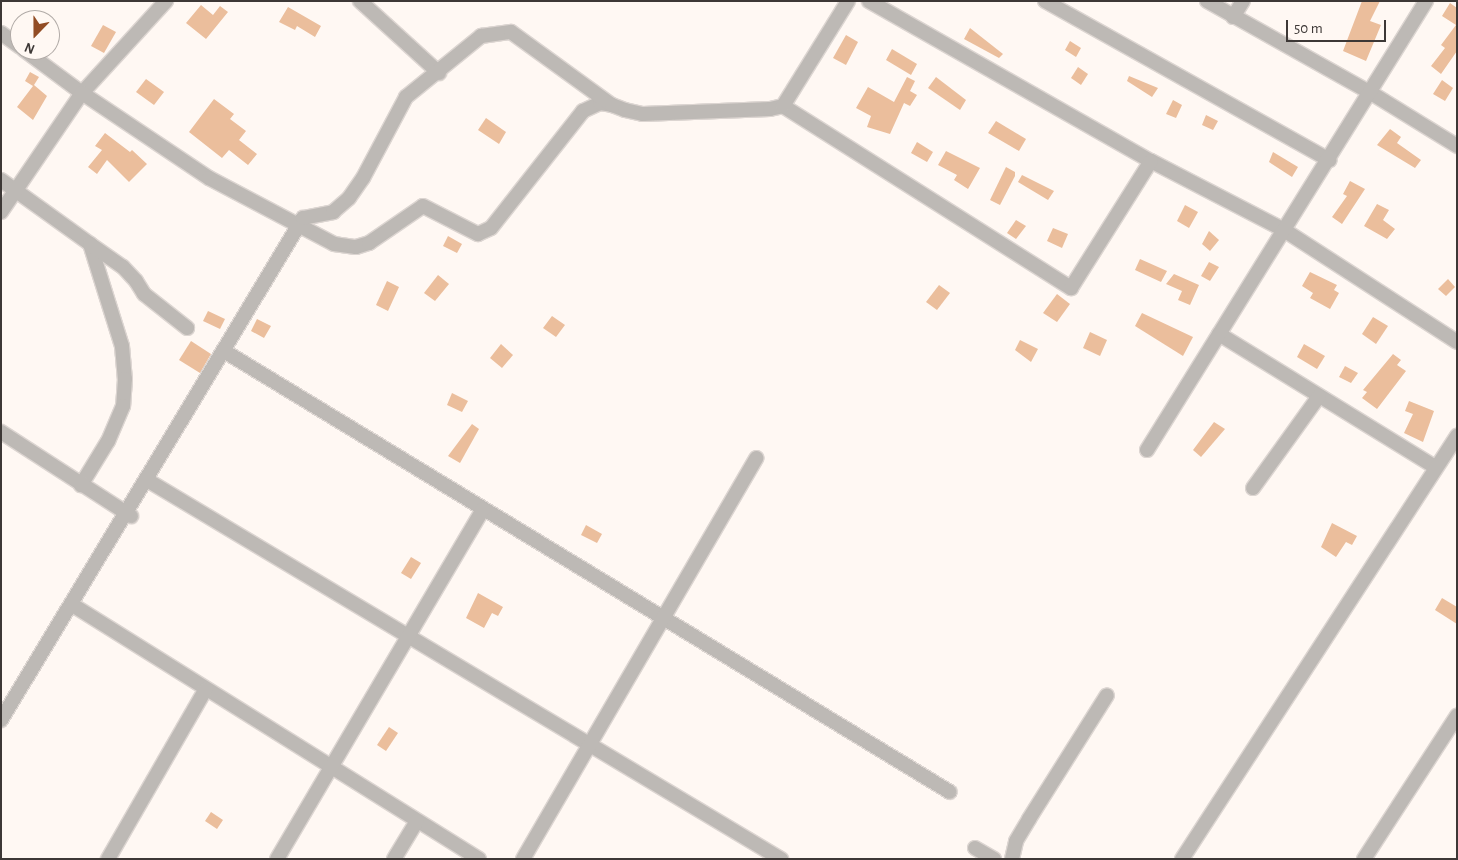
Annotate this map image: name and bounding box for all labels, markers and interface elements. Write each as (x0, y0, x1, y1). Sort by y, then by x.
north arrow (10, 10, 60, 60)
scale bar (1288, 10, 1388, 42)
text: 50 m (1294, 21, 1323, 36)
text: N (23, 40, 37, 56)

